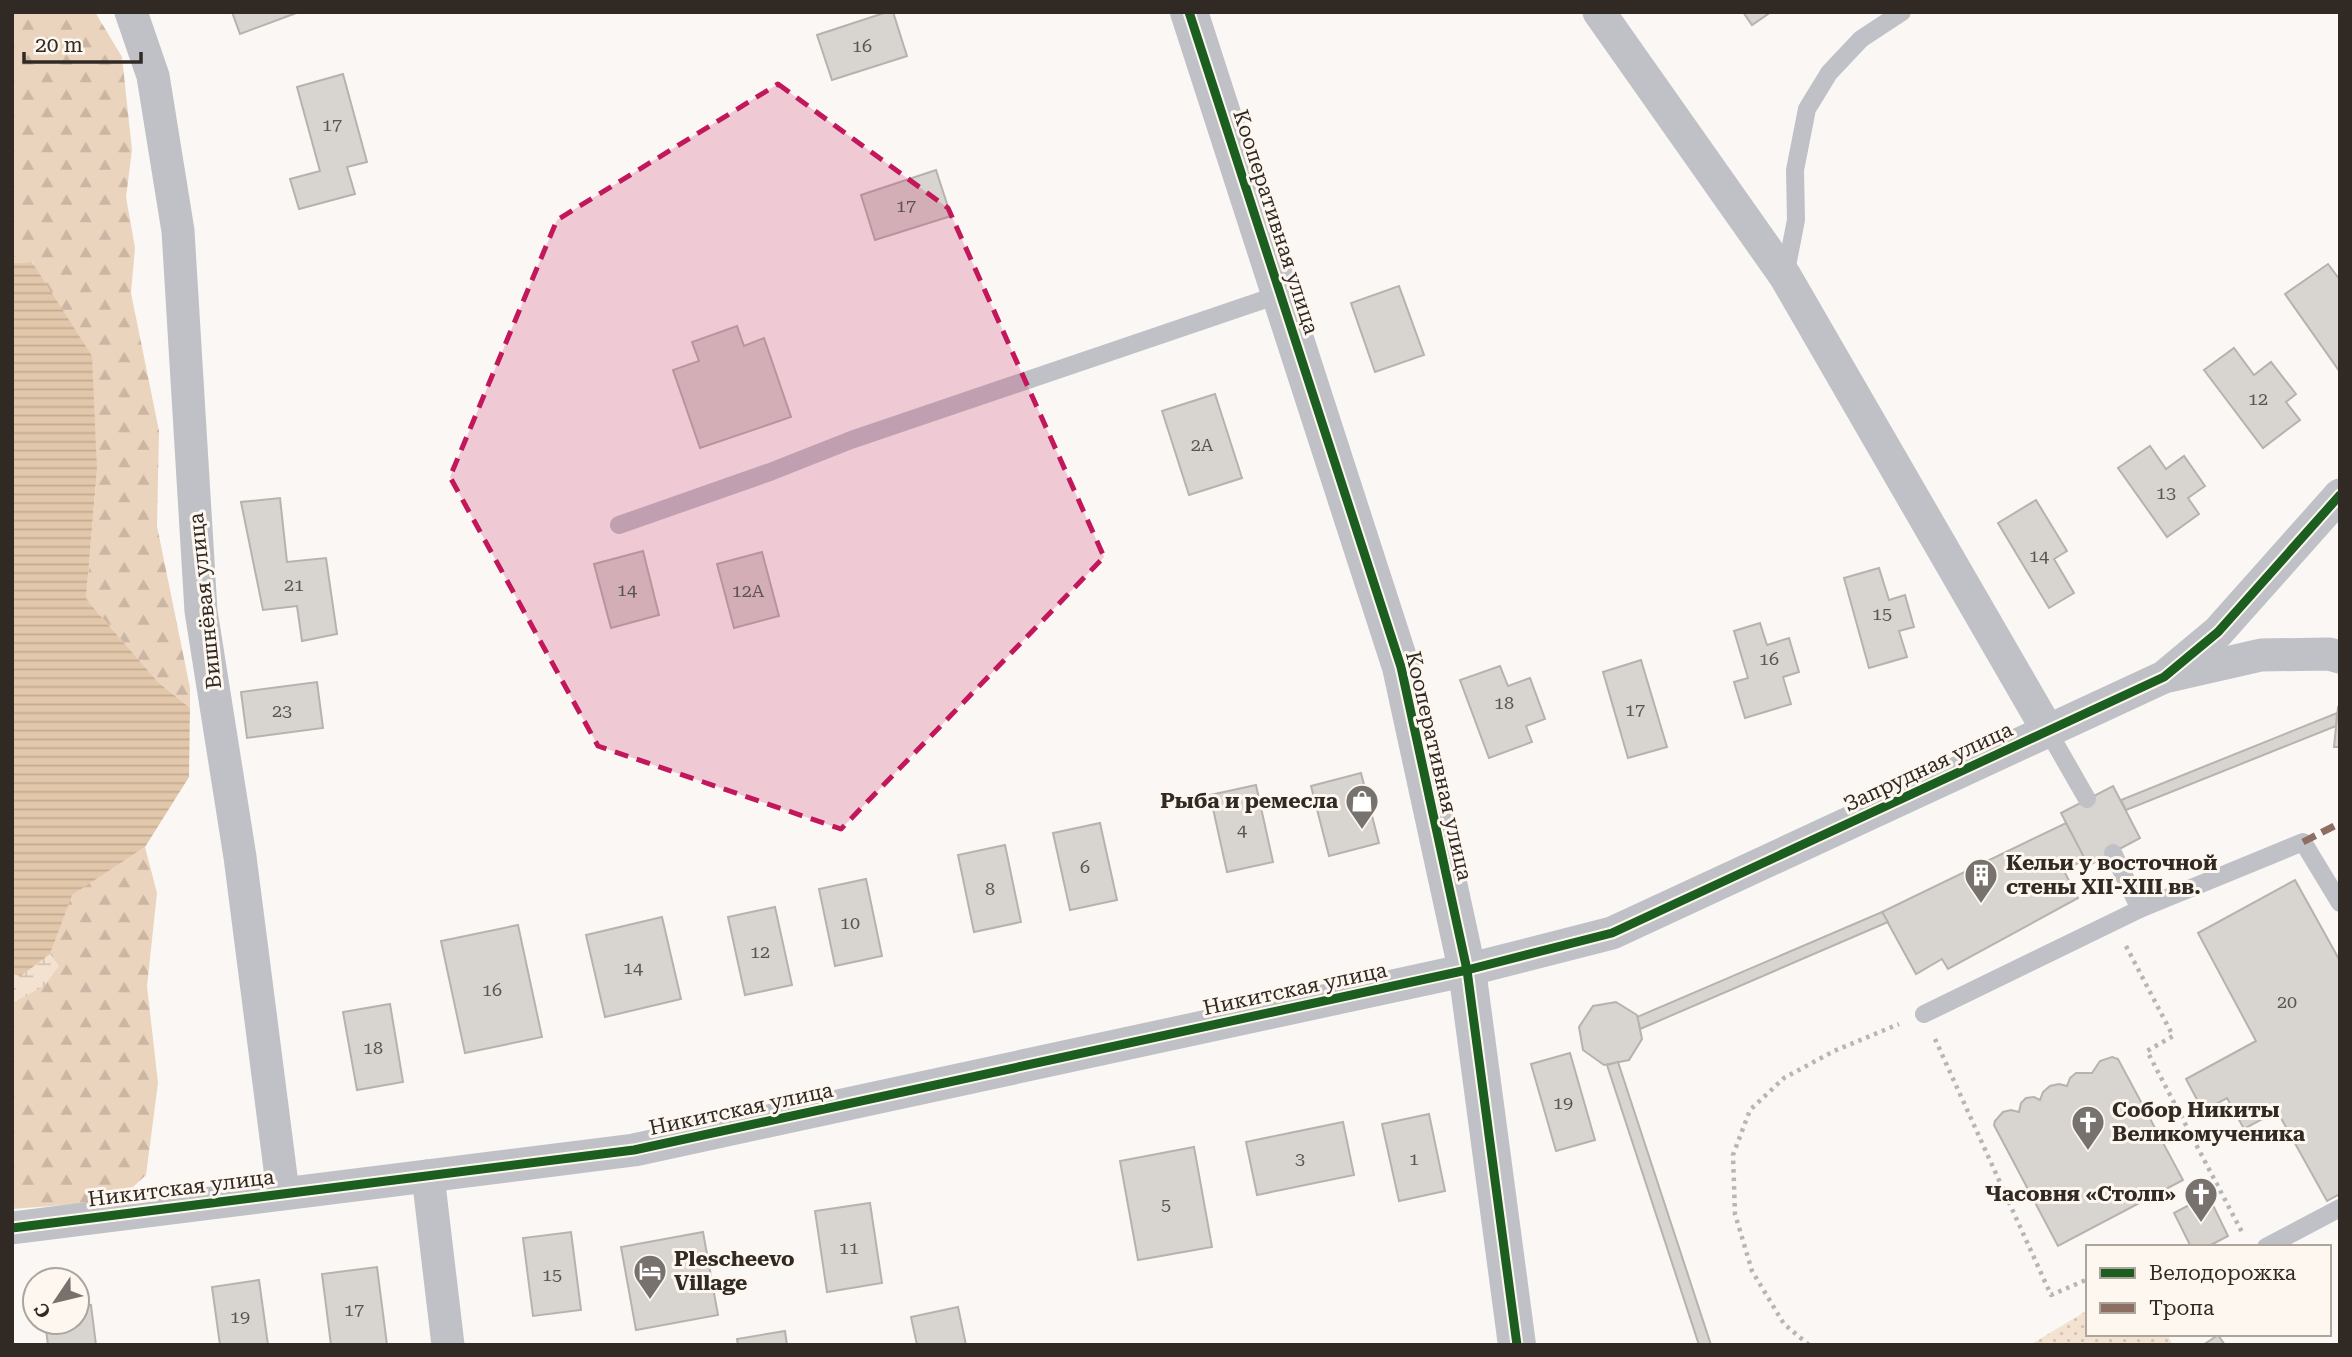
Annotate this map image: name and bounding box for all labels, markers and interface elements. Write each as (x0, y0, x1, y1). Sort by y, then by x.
scale bar (24, 21, 142, 65)
text: 20 m (35, 33, 83, 57)
house number: 16 (852, 35, 872, 56)
street label: Кооперативная улица (1228, 107, 1324, 338)
house number: 17 (322, 114, 342, 135)
house number: 17 (896, 195, 916, 216)
house number: 12 (2248, 388, 2268, 409)
house number: 2А (1191, 434, 1214, 455)
house number: 13 (2156, 482, 2176, 503)
street label: Вишнёвая улица (184, 511, 226, 690)
house number: 14 (2029, 545, 2049, 566)
house number: 21 (284, 574, 304, 595)
house number: 14 (617, 579, 637, 600)
house number: 12А (732, 580, 765, 601)
house number: 15 (1872, 603, 1892, 624)
house number: 16 (1759, 648, 1779, 669)
street label: Кооперативная улица (1401, 649, 1477, 884)
house number: 18 (1494, 692, 1514, 713)
house number: 17 (1625, 699, 1645, 720)
house number: 23 (272, 700, 292, 721)
street label: Запрудная улица (1840, 717, 2017, 817)
shop icon: Рыба и ремесла (1343, 782, 1381, 831)
place label: Рыба и ремесла (1160, 789, 1339, 813)
house number: 4 (1237, 819, 1247, 840)
place label: Кельи у восточной стены XII-XIII вв. (2006, 851, 2217, 899)
house number: 6 (1080, 856, 1090, 877)
building icon: Кельи у восточной стены XII-XIII вв. (1962, 856, 2000, 905)
house number: 8 (985, 878, 995, 899)
house number: 10 (840, 912, 860, 933)
house number: 12 (750, 941, 770, 962)
house number: 14 (623, 957, 643, 978)
street label: Никитская улица (1201, 958, 1390, 1020)
house number: 16 (482, 979, 502, 1000)
house number: 20 (2277, 991, 2297, 1012)
house number: 18 (363, 1037, 383, 1058)
street label: Никитская улица (647, 1078, 836, 1140)
house number: 19 (1553, 1092, 1573, 1113)
place label: Собор Никиты Великомученика (2112, 1098, 2306, 1146)
church icon: Собор Никиты Великомученика (2069, 1103, 2107, 1152)
house number: 3 (1295, 1148, 1305, 1169)
house number: 1 (1409, 1148, 1419, 1169)
street label: Никитская улица (86, 1165, 276, 1211)
church icon: Часовня «Столп» (2182, 1175, 2220, 1224)
place label: Часовня «Столп» (1985, 1182, 2176, 1206)
house number: 5 (1161, 1194, 1171, 1215)
house number: 11 (839, 1237, 859, 1258)
legend (2086, 1245, 2331, 1336)
place label: Plescheevo Village (674, 1247, 795, 1295)
hotel icon: Plescheevo Village (631, 1252, 669, 1301)
text: Велодорожка (2149, 1261, 2297, 1285)
house number: 15 (542, 1264, 562, 1285)
north arrow (21, 1266, 91, 1336)
text: Тропа (2149, 1296, 2215, 1320)
text: С (29, 1298, 56, 1323)
house number: 17 (344, 1299, 364, 1320)
house number: 19 (230, 1306, 250, 1327)

